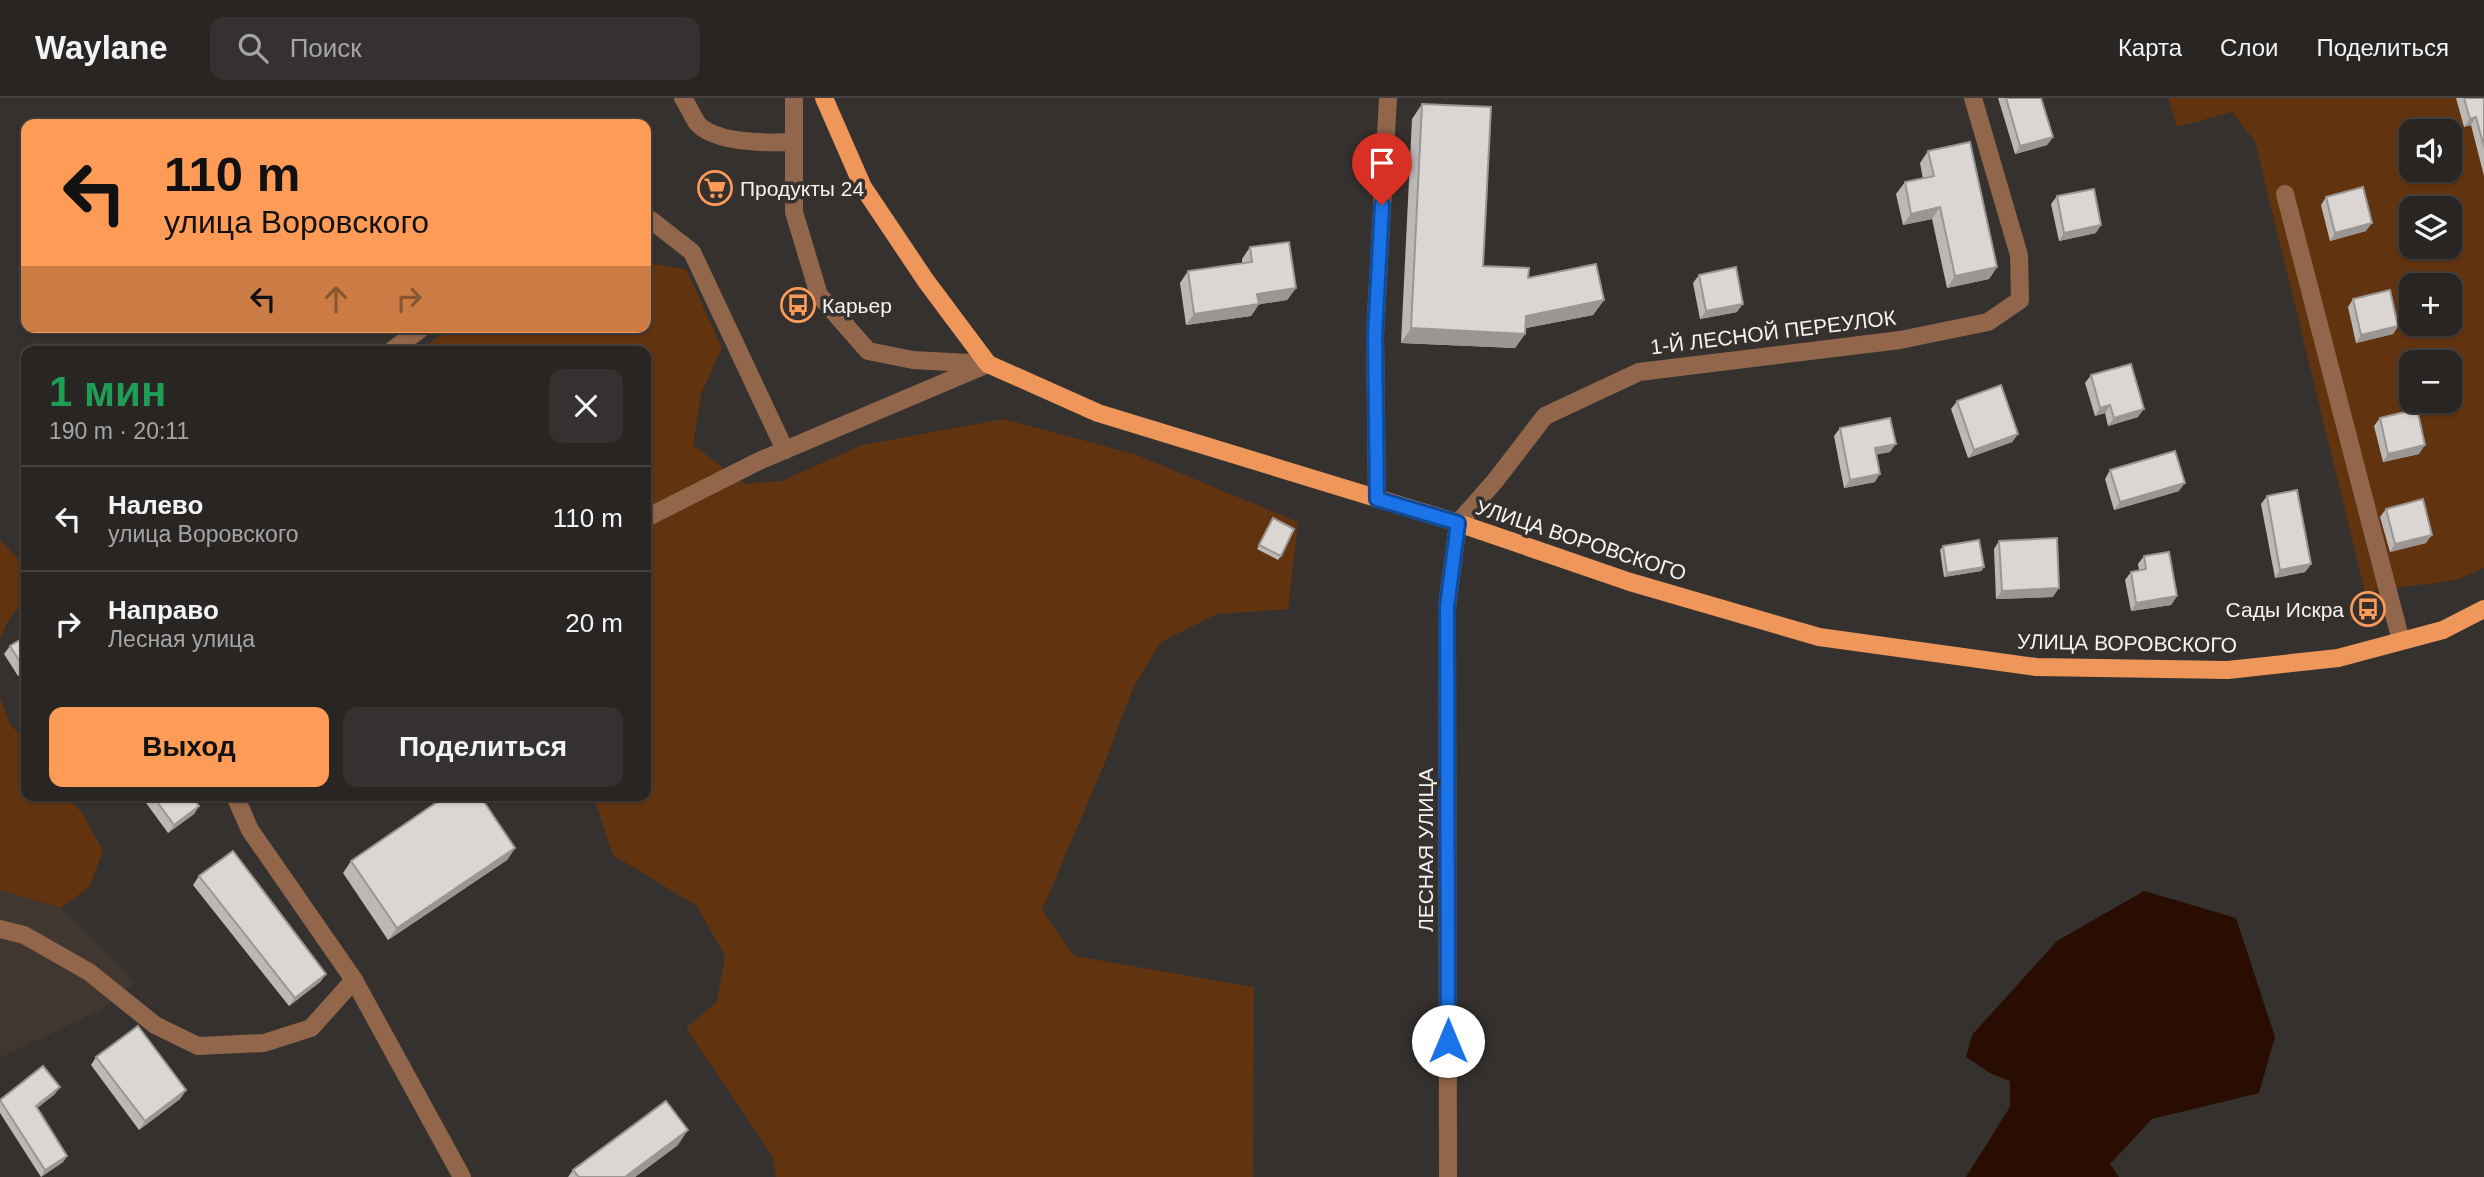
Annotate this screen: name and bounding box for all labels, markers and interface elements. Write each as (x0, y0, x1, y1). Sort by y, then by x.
search box (210, 17, 700, 80)
text: Waylane (35, 29, 168, 66)
icon: search (234, 29, 272, 67)
text: Поиск (290, 33, 362, 63)
text: Карта (2118, 34, 2182, 61)
text: Слои (2220, 34, 2278, 61)
text: Поделиться (2316, 34, 2449, 61)
map controls (2399, 119, 2462, 413)
button: sound (2399, 119, 2462, 182)
pin (1352, 133, 1412, 205)
icon: arrive (1363, 144, 1401, 182)
icon: left (49, 147, 140, 238)
text: 110 m (164, 147, 300, 201)
supermarket icon: Продукты 24 (696, 169, 734, 207)
place label: Продукты 24 (740, 177, 864, 200)
button: layers (2399, 196, 2462, 259)
text: улица Воровского (164, 204, 429, 240)
button: + (2399, 273, 2462, 336)
icon: left (244, 280, 282, 318)
icon: ahead (317, 280, 355, 318)
icon: right (390, 280, 428, 318)
bus stop icon: Карьер (779, 286, 817, 324)
place label: Карьер (822, 294, 892, 317)
street label: 1-Й ЛЕСНОЙ ПЕРЕУЛОК (1649, 305, 1898, 358)
button: − (2399, 350, 2462, 413)
text: 1 мин (49, 368, 166, 415)
button: close (549, 369, 623, 443)
text: 190 m · 20:11 (49, 418, 189, 444)
text: Налево (108, 490, 203, 520)
street label: УЛИЦА ВОРОВСКОГО (1473, 495, 1689, 585)
icon: left (49, 500, 87, 538)
text: 110 m (553, 503, 623, 533)
text: улица Воровского (108, 521, 299, 547)
bus stop icon: Сады Искра (2349, 590, 2387, 628)
text: Направо (108, 595, 219, 625)
place label: Сады Искра (2226, 598, 2344, 621)
icon: right (49, 605, 87, 643)
text: 20 m (565, 608, 623, 638)
text: Лесная улица (108, 626, 255, 652)
street label: УЛИЦА ВОРОВСКОГО (2017, 630, 2237, 656)
button: Выход (49, 707, 329, 787)
button: Поделиться (343, 707, 623, 787)
street label: ЛЕСНАЯ УЛИЦА (1414, 768, 1437, 932)
position arrow (1411, 1004, 1485, 1078)

